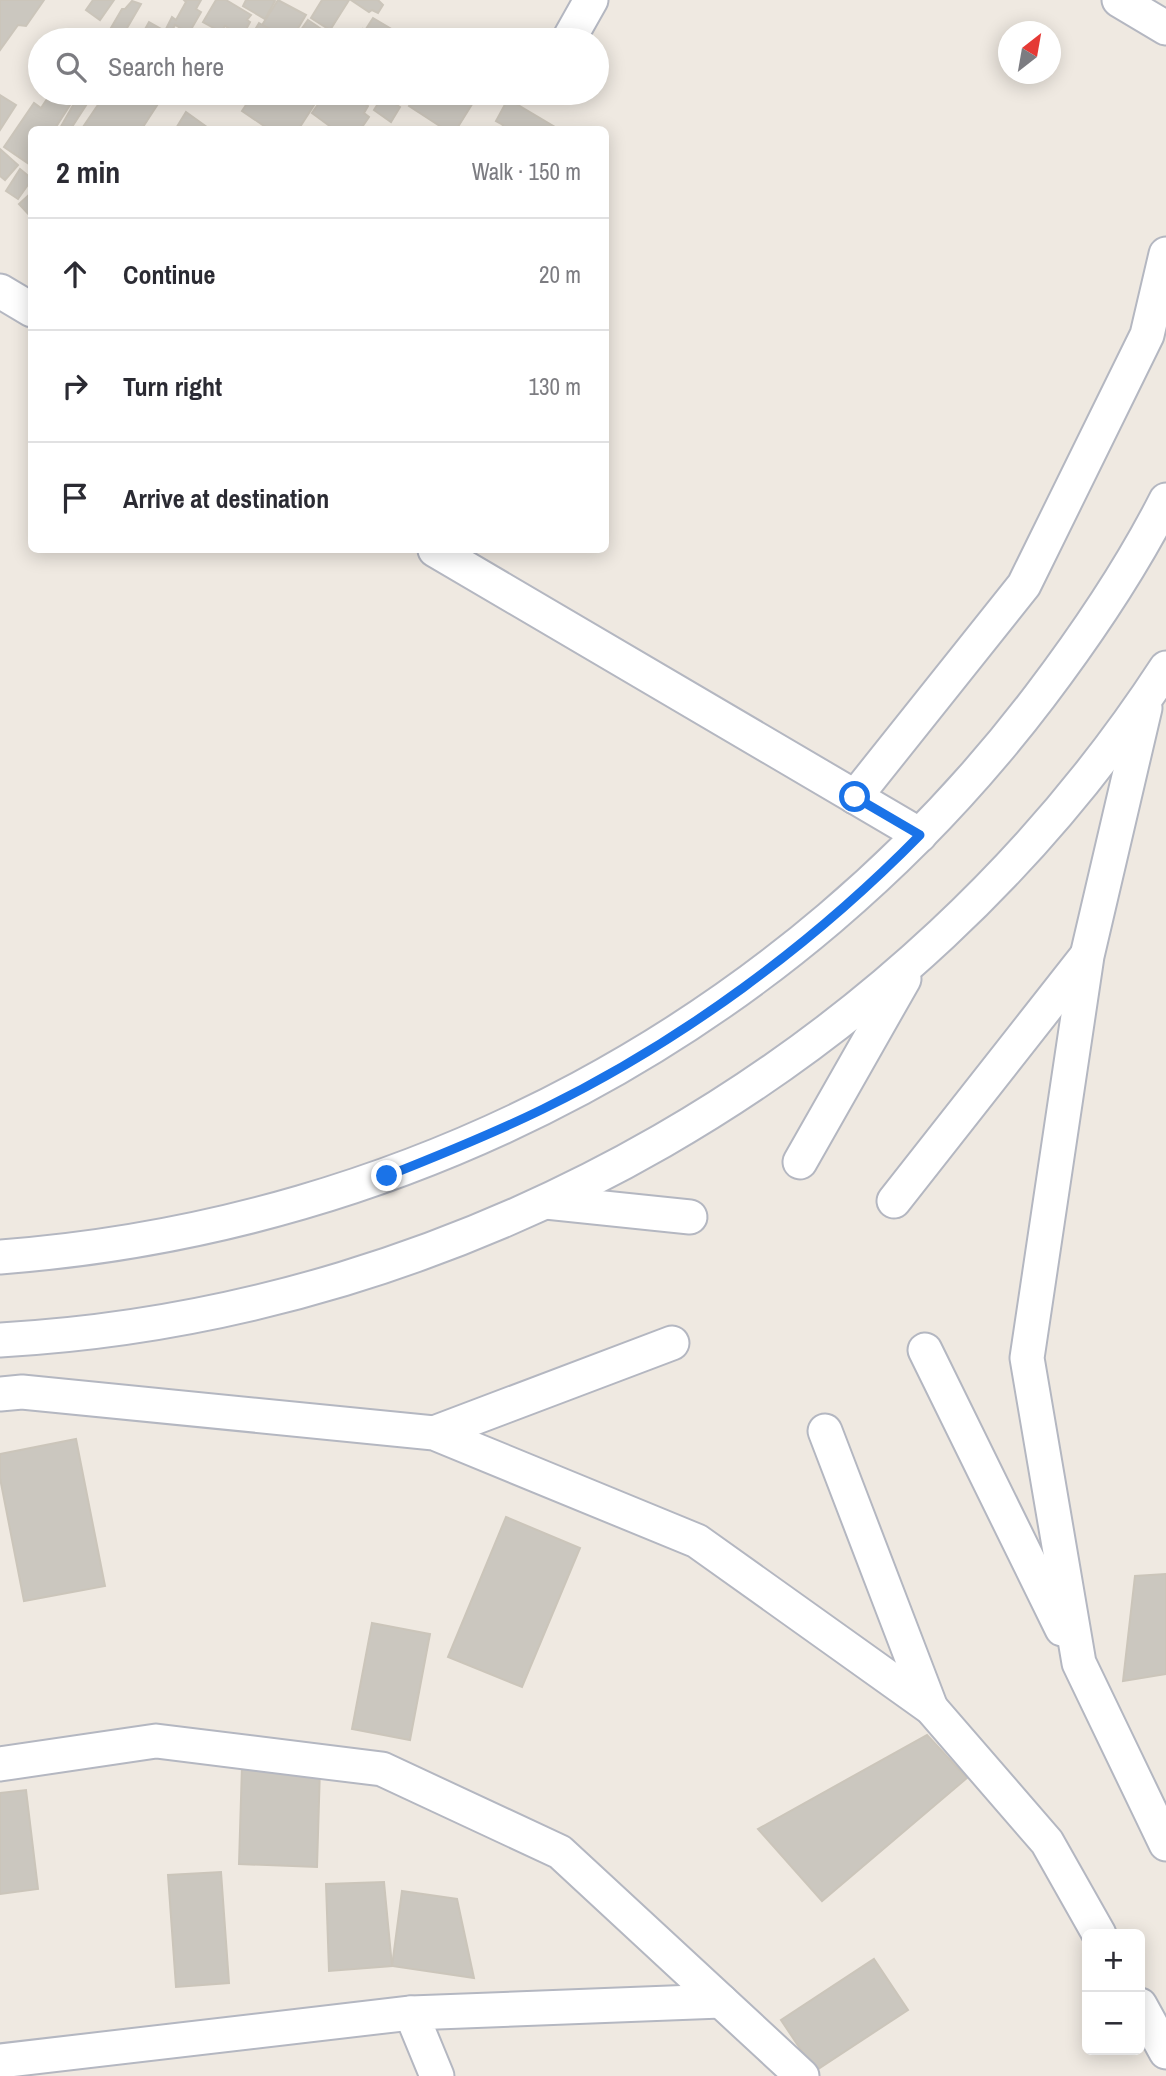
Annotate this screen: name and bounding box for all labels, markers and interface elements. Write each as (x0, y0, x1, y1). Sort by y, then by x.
north arrow (998, 21, 1061, 84)
search box (28, 28, 609, 105)
icon: search (52, 48, 90, 86)
text: Search here (108, 49, 224, 84)
text: 2 min (56, 152, 120, 192)
text: Walk · 150 m (472, 156, 581, 187)
icon: ahead (56, 255, 94, 293)
text: Continue (123, 257, 215, 292)
text: 20 m (539, 259, 581, 290)
icon: right (56, 367, 94, 405)
text: Turn right (123, 369, 222, 404)
text: 130 m (529, 371, 581, 402)
icon: arrive (56, 479, 94, 517)
text: Arrive at destination (123, 481, 329, 516)
route start (839, 781, 870, 812)
route end (371, 1160, 402, 1191)
map controls (1082, 1929, 1145, 2055)
button: + (1082, 1929, 1145, 1992)
button: − (1082, 1992, 1145, 2055)

